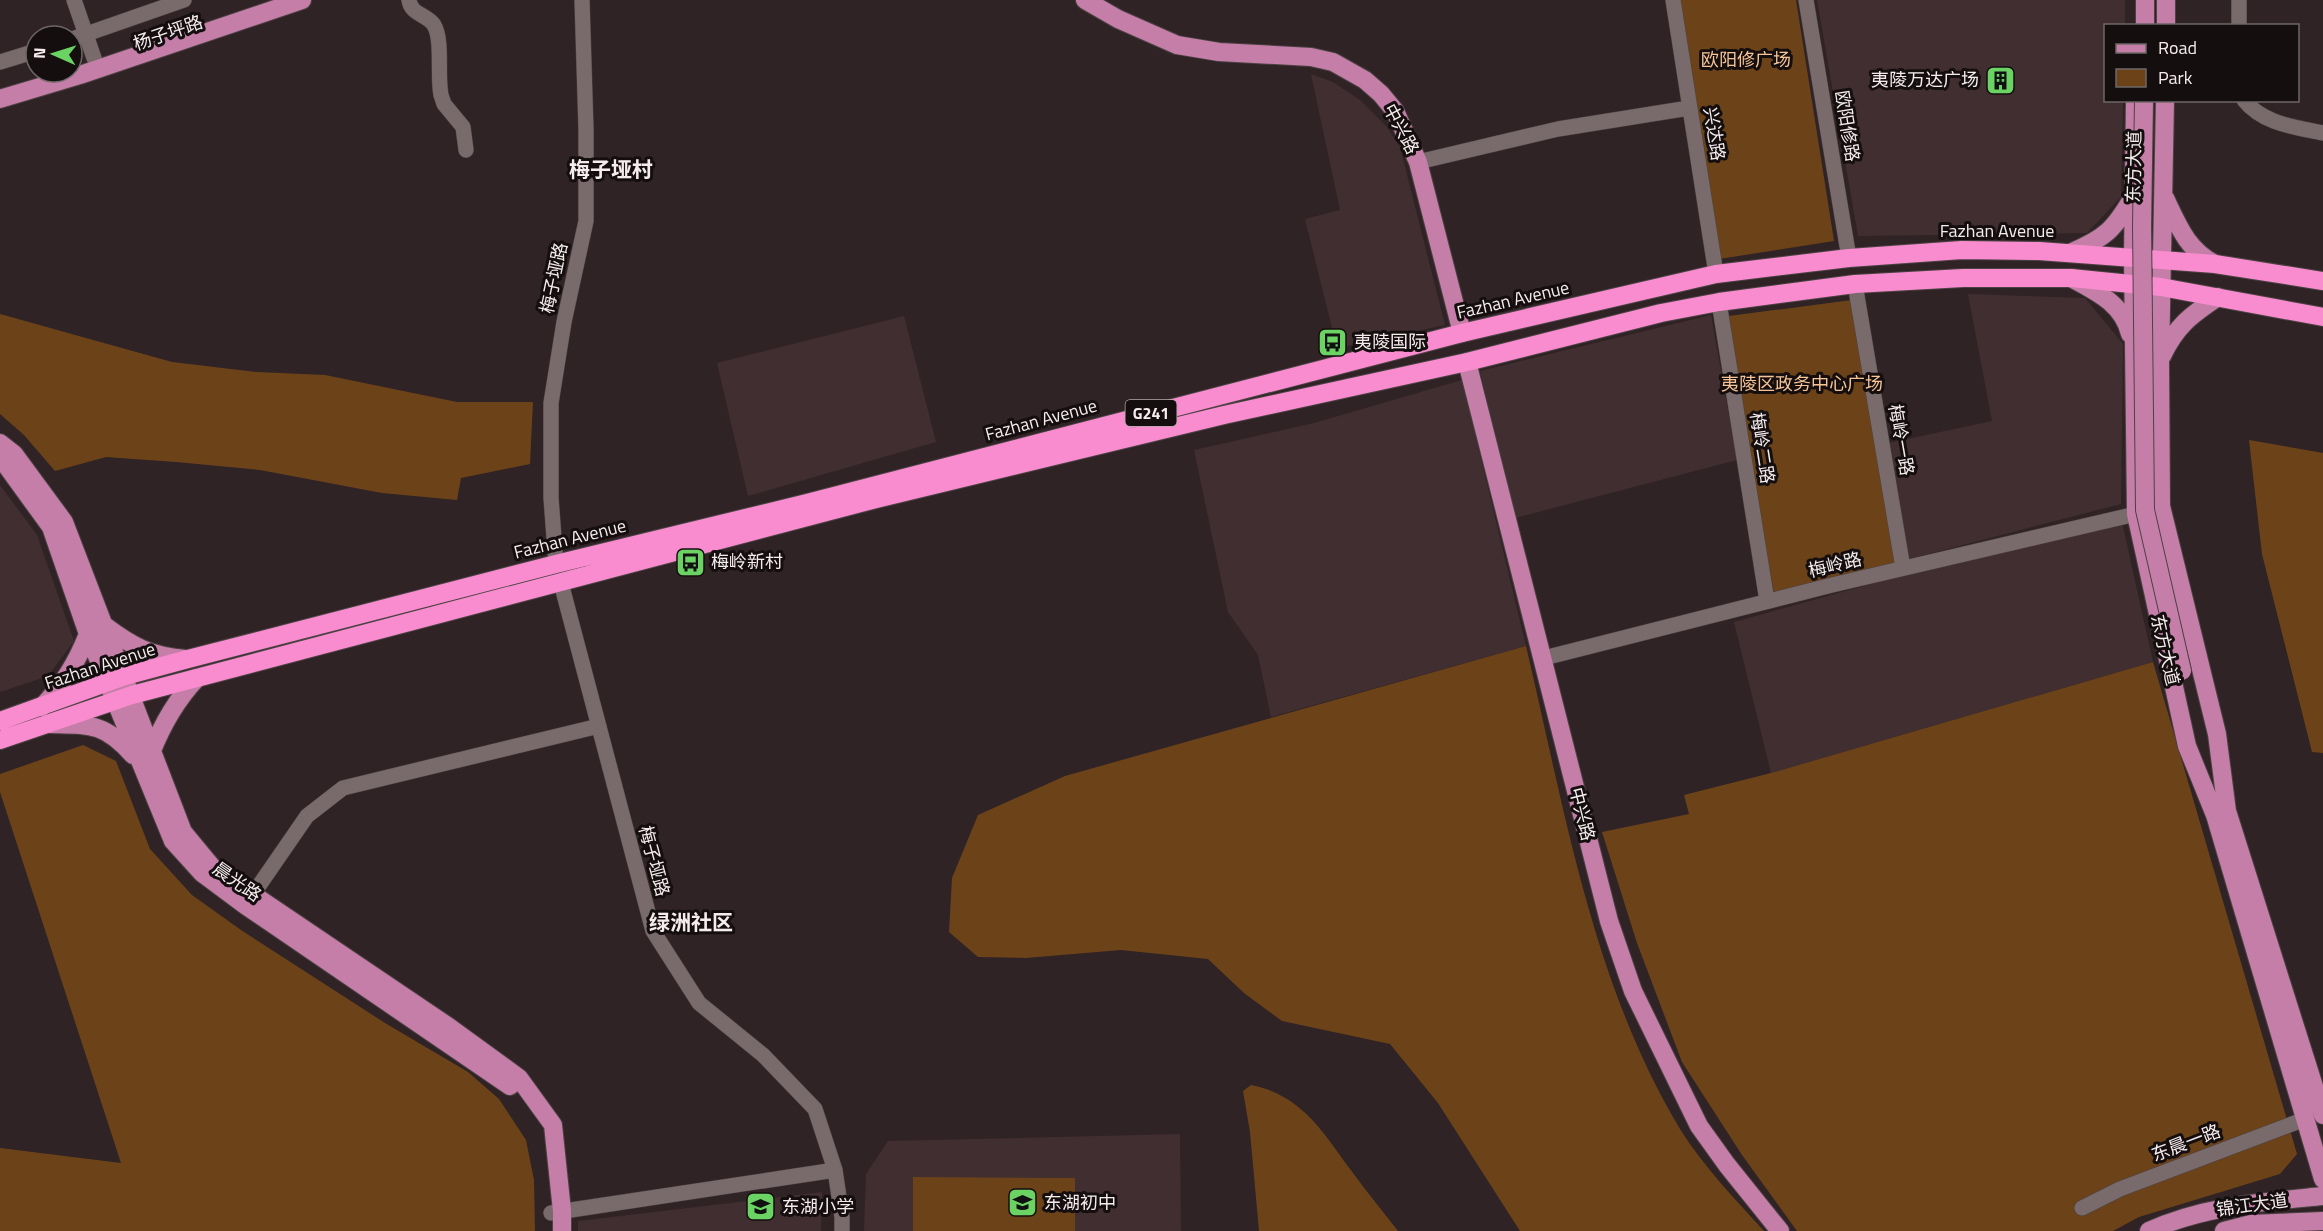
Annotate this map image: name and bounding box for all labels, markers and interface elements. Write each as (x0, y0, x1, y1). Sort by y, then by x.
street label: 杨子坪路 (129, 8, 206, 57)
north arrow (24, 24, 84, 84)
legend (2104, 24, 2299, 102)
text: Road (2158, 34, 2197, 61)
park label: 欧阳修广场 (1701, 46, 1791, 73)
text: N (27, 47, 51, 59)
building icon: 夷陵万达广场 (1984, 64, 2016, 96)
text: Park (2158, 64, 2193, 91)
place label: 夷陵万达广场 (1871, 66, 1979, 93)
street label: 欧阳修路 (1829, 88, 1866, 164)
street label: 中兴路 (1377, 99, 1426, 159)
street label: 兴达路 (1697, 105, 1732, 163)
street label: 东方大道 (2119, 131, 2148, 203)
district label: 梅子垭村 (569, 153, 653, 185)
street label: Fazhan Avenue (1940, 217, 2054, 244)
street label: 梅子垭路 (533, 240, 574, 316)
street label: Fazhan Avenue (1454, 273, 1572, 326)
bus stop icon: 夷陵国际 (1317, 326, 1349, 358)
place label: 夷陵国际 (1354, 328, 1426, 355)
park label: 夷陵区政务中心广场 (1721, 370, 1883, 397)
street label: Fazhan Avenue (982, 392, 1100, 447)
road number: G241 (1126, 400, 1176, 426)
street label: 梅岭一路 (1882, 402, 1921, 478)
street label: 梅岭二路 (1744, 410, 1781, 486)
street label: Fazhan Avenue (511, 512, 629, 565)
street label: 梅岭路 (1805, 545, 1864, 584)
bus stop icon: 梅岭新村 (674, 546, 706, 578)
place label: 梅岭新村 (711, 548, 783, 575)
street label: 东方大道 (2144, 612, 2187, 688)
street label: Fazhan Avenue (41, 635, 159, 696)
street label: 中兴路 (1563, 784, 1602, 843)
street label: 梅子垭路 (632, 823, 677, 899)
street label: 晨光路 (207, 855, 267, 908)
district label: 绿洲社区 (649, 906, 733, 938)
street label: 东晨一路 (2147, 1117, 2224, 1168)
street label: 锦江大道 (2214, 1186, 2289, 1223)
school or university icon: 东湖初中 (1007, 1187, 1039, 1219)
place label: 东湖初中 (1044, 1189, 1116, 1216)
school or university icon: 东湖小学 (745, 1191, 777, 1223)
place label: 东湖小学 (782, 1193, 854, 1220)

